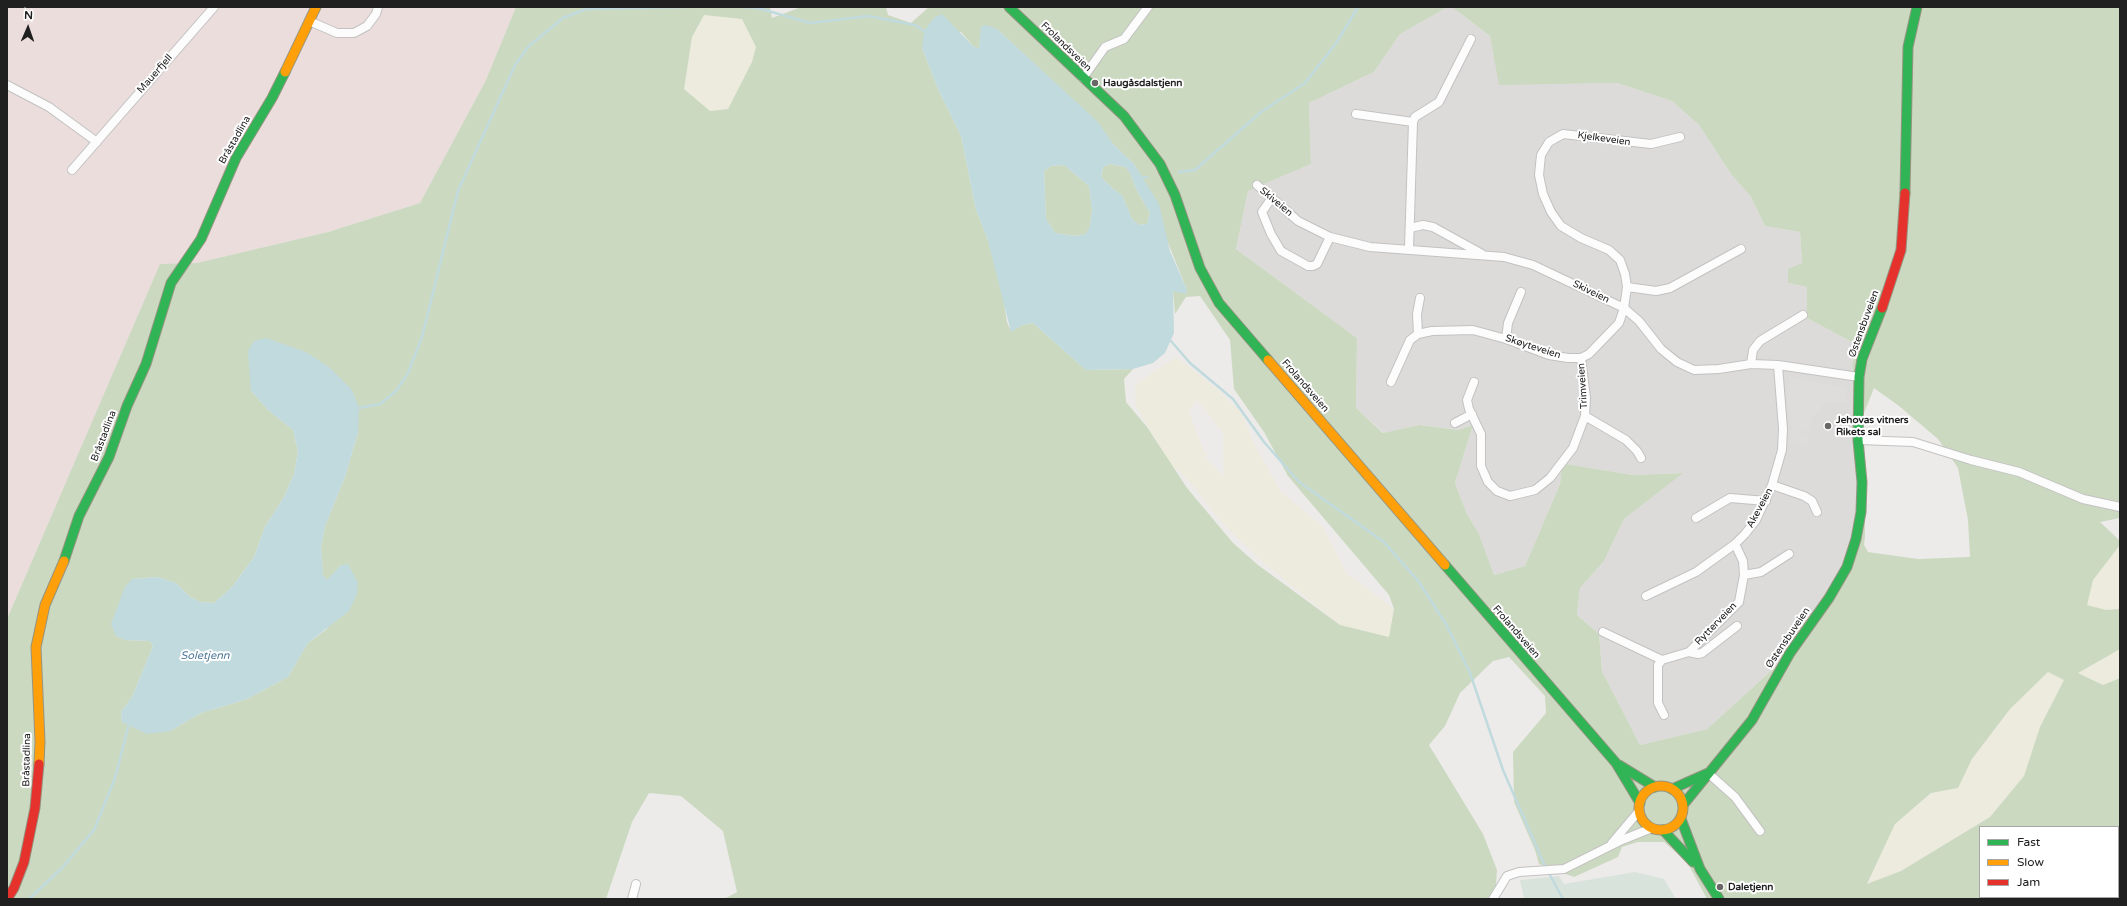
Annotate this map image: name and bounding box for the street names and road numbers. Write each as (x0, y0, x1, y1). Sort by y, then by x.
street label: Frolandsveien (1038, 20, 1094, 74)
street label: Mauerfjell (135, 52, 175, 96)
street label: Bråstadlina (216, 114, 254, 166)
street label: Kjelkeveien (1577, 129, 1631, 149)
street label: Skiveien (1257, 185, 1295, 219)
street label: Skiveien (1571, 278, 1611, 306)
street label: Østensbuveien (1846, 289, 1882, 359)
street label: Skøyteveien (1504, 332, 1562, 362)
street label: Frolandsveien (1279, 357, 1331, 415)
street label: Trimveien (1575, 363, 1591, 409)
street label: Bråstadlina (89, 409, 119, 463)
street label: Akeveien (1744, 486, 1776, 530)
street label: Rytterveien (1693, 600, 1739, 648)
street label: Frolandsveien (1490, 603, 1542, 661)
street label: Østensbuveien (1763, 605, 1813, 671)
street label: Bråstadlina (21, 733, 33, 787)

